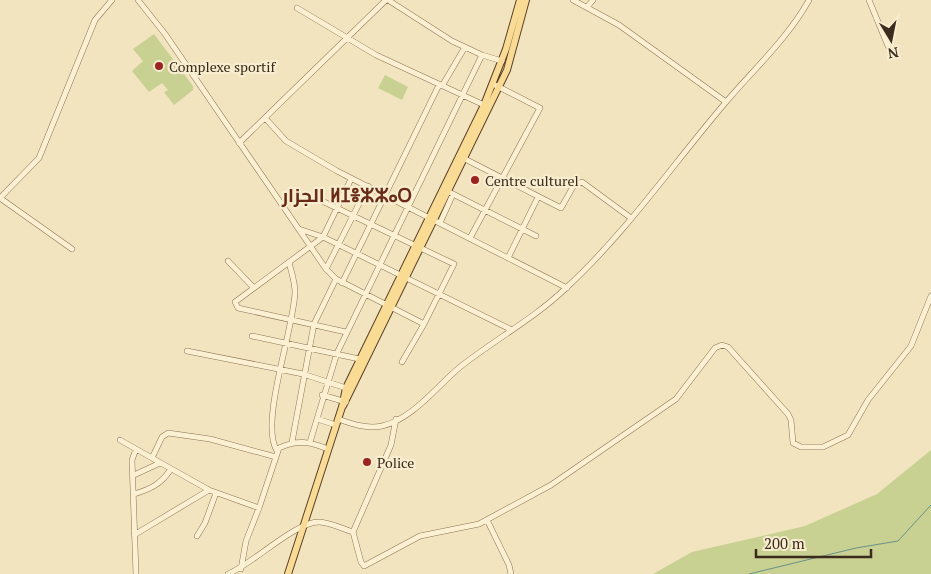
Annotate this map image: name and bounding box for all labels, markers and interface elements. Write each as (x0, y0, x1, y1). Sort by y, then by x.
north arrow (866, 15, 916, 65)
text: N (886, 43, 900, 64)
place label: Complexe sportif (169, 57, 276, 76)
marker: Complexe sportif (153, 60, 165, 72)
place label: Centre culturel (485, 171, 579, 190)
marker: Centre culturel (469, 174, 481, 186)
district label: الجزار ⵍⵊⴻⵣⵣⴰⵔ (281, 182, 412, 207)
place label: Police (377, 453, 414, 472)
marker: Police (361, 456, 373, 468)
scale bar (756, 526, 871, 558)
text: 200 m (764, 533, 805, 553)

